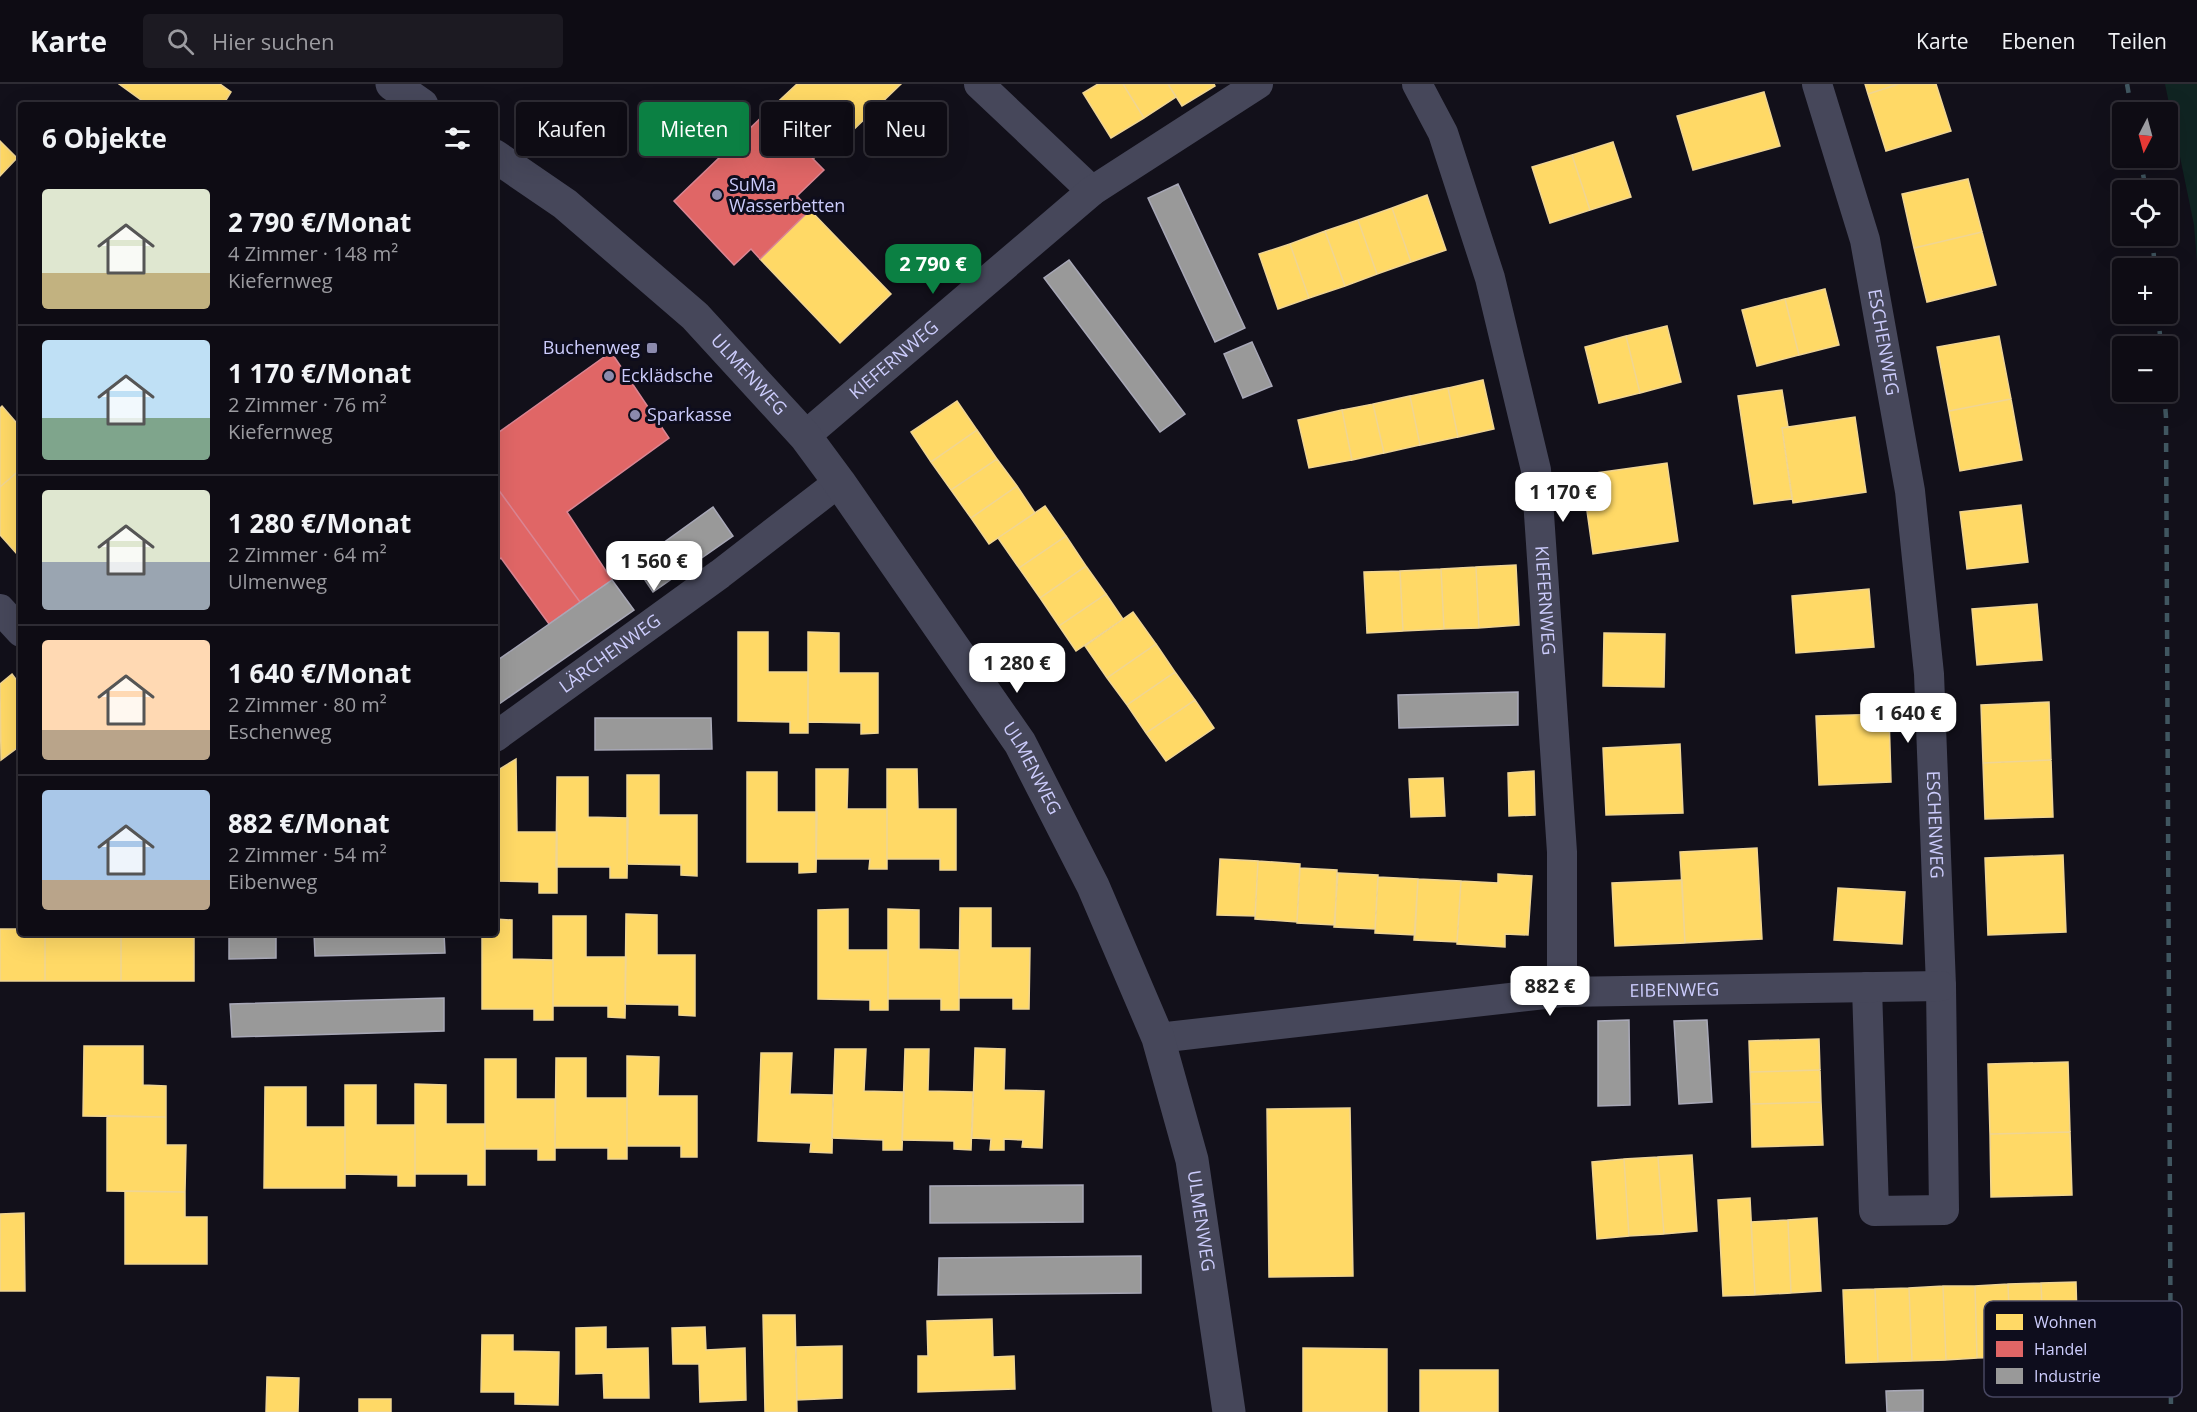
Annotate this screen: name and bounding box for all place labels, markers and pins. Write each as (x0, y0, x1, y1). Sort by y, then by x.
place label: SuMa Wasserbetten (729, 172, 845, 217)
marker: SuMa Wasserbetten (710, 188, 724, 202)
pin: 2 790 € (878, 244, 988, 295)
place label: Buchenweg (543, 335, 640, 359)
marker: Buchenweg (645, 341, 659, 355)
place label: Ecklädsche (621, 363, 713, 387)
marker: Ecklädsche (602, 369, 616, 383)
place label: Sparkasse (647, 402, 732, 426)
marker: Sparkasse (628, 408, 642, 422)
pin: 1 170 € (1508, 472, 1618, 523)
pin: 1 560 € (599, 541, 709, 592)
pin: 1 280 € (962, 643, 1072, 694)
pin: 1 640 € (1853, 693, 1963, 744)
pin: 882 € (1508, 966, 1592, 1017)

